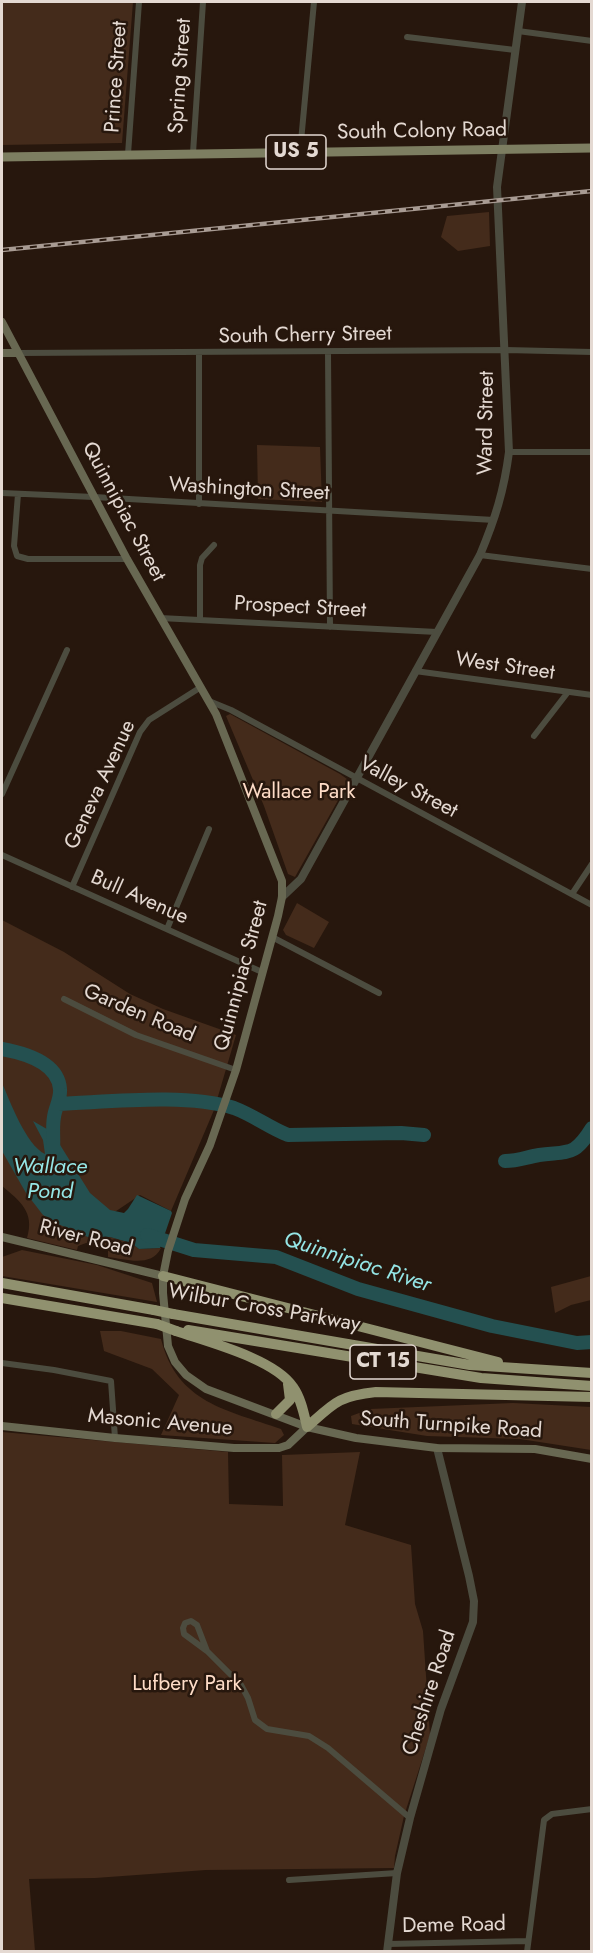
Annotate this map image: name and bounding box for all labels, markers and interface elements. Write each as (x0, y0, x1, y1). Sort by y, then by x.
street label: Spring Street (164, 17, 198, 135)
street label: Prince Street (101, 20, 133, 134)
street label: South Colony Road (337, 118, 507, 146)
road number: US 5 (266, 135, 326, 169)
street label: South Cherry Street (218, 322, 392, 350)
street label: Ward Street (473, 371, 501, 475)
street label: Quinnipiac Street (76, 438, 170, 586)
street label: Washington Street (168, 473, 330, 507)
street label: Prospect Street (233, 592, 367, 624)
street label: West Street (454, 648, 556, 686)
street label: Geneva Avenue (60, 716, 142, 854)
street label: Valley Street (355, 752, 461, 824)
park label: Wallace Park (242, 780, 356, 806)
street label: Bull Avenue (86, 865, 192, 931)
street label: Quinnipiac Street (210, 898, 274, 1054)
street label: Garden Road (79, 979, 199, 1049)
water label: Wallace Pond (13, 1155, 87, 1206)
street label: River Road (36, 1215, 136, 1263)
water label: Quinnipiac River (280, 1227, 434, 1299)
street label: Wilbur Cross Parkway (166, 1280, 362, 1338)
road number: CT 15 (350, 1345, 416, 1379)
street label: Masonic Avenue (87, 1404, 233, 1442)
street label: South Turnpike Road (359, 1407, 543, 1445)
street label: Cheshire Road (398, 1627, 462, 1759)
park label: Lufbery Park (132, 1672, 242, 1698)
street label: Deme Road (402, 1912, 506, 1940)

